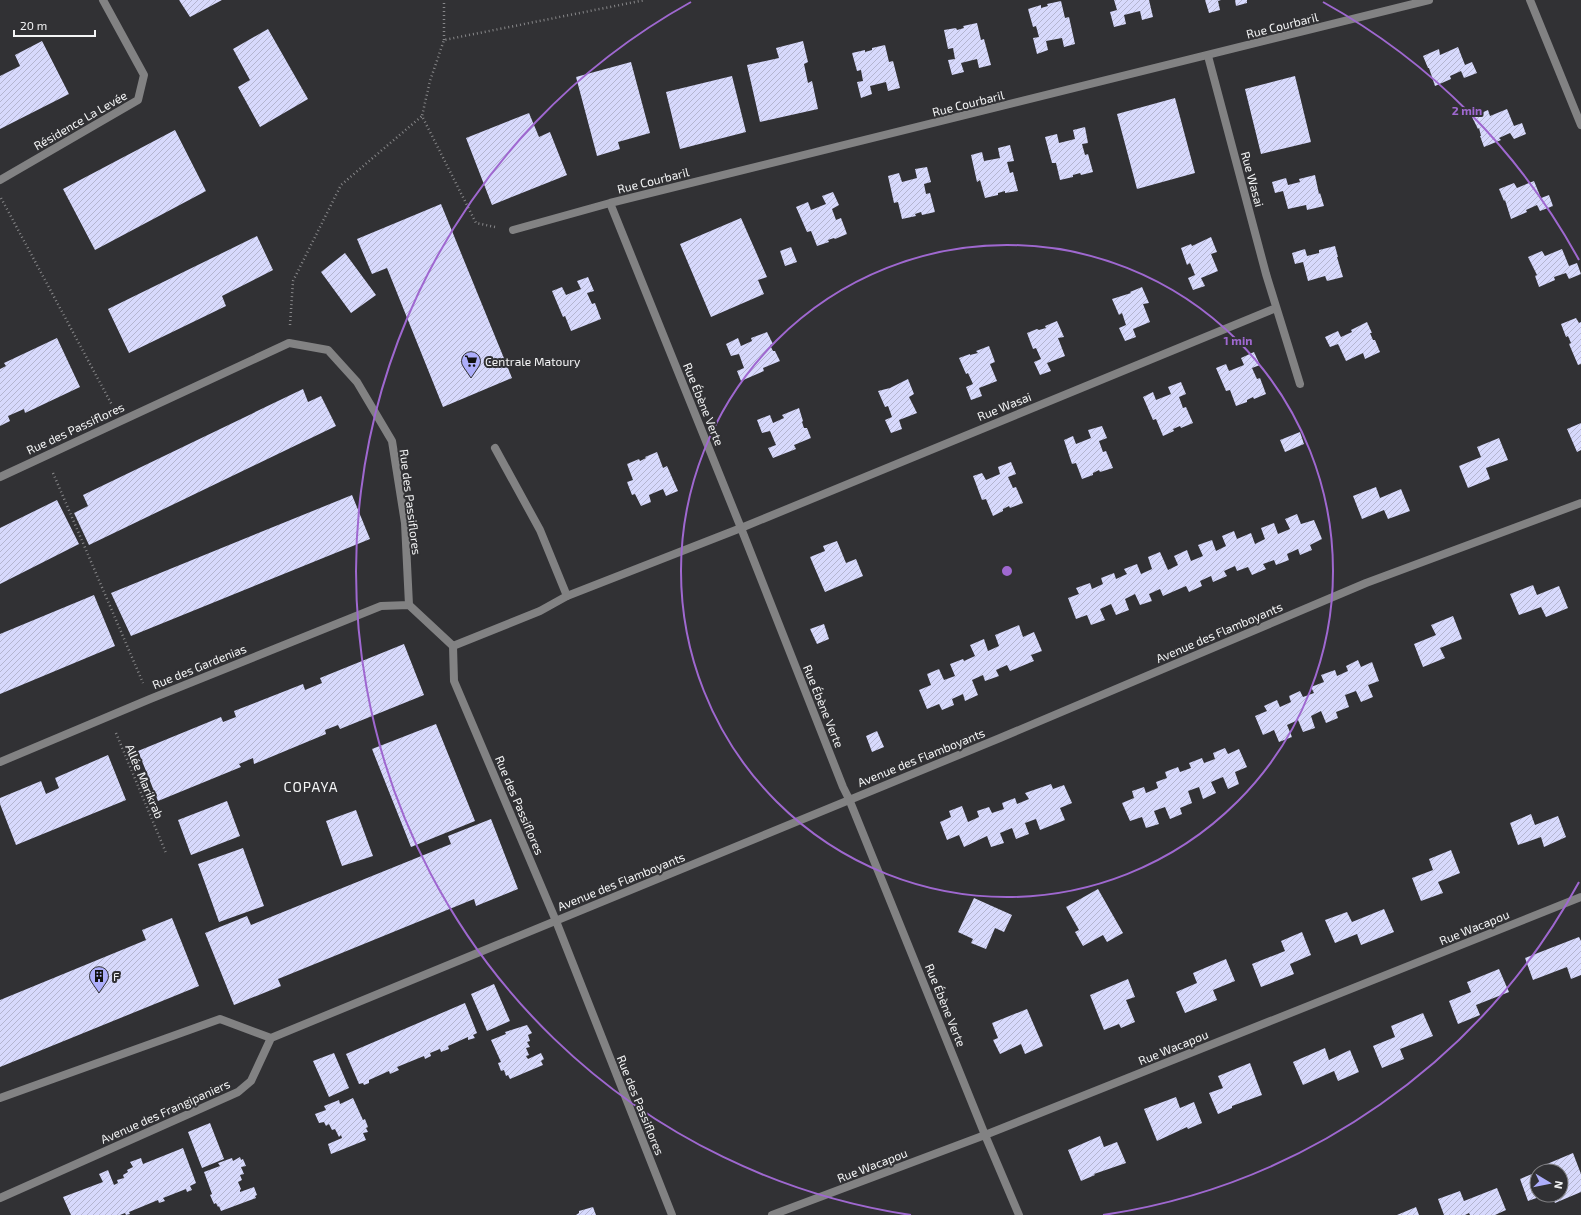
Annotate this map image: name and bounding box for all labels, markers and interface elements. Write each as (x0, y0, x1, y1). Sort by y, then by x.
street label: Rue Courbaril (1245, 9, 1320, 41)
scale bar (14, 12, 95, 38)
text: 20 m (20, 18, 47, 32)
street label: Rue Courbaril (931, 87, 1006, 119)
street label: Résidence La Levée (31, 88, 129, 152)
text: 2 min (1452, 103, 1482, 117)
street label: Rue Wasai (1239, 150, 1267, 208)
street label: Rue Courbaril (616, 164, 691, 196)
text: 1 min (1224, 333, 1252, 347)
supermarket icon: Centrale Matoury (460, 350, 482, 378)
place label: Centrale Matoury (485, 354, 581, 368)
street label: Rue Ébène Verte (681, 360, 727, 448)
street label: Rue Wasai (975, 389, 1033, 423)
street label: Rue des Passiflores (24, 399, 126, 457)
street label: Rue des Passiflores (398, 448, 424, 556)
centre of rings (1000, 564, 1014, 578)
street label: Avenue des Flamboyants (1154, 599, 1284, 665)
street label: Rue des Gardenias (150, 641, 248, 691)
street label: Rue Ébène Verte (801, 662, 847, 750)
street label: Avenue des Flamboyants (855, 725, 987, 789)
street label: Allée Marikrab (123, 742, 167, 820)
street label: Rue des Passiflores (493, 753, 547, 857)
district label: COPAYA (284, 778, 338, 795)
street label: Avenue des Flamboyants (555, 849, 687, 913)
street label: Rue Wacapou (1437, 907, 1511, 947)
street label: Rue Ébène Verte (923, 961, 969, 1049)
building icon: F (88, 965, 110, 993)
place label: F (113, 969, 120, 983)
street label: Rue Wacapou (1136, 1027, 1210, 1067)
street label: Rue des Passiflores (615, 1053, 667, 1157)
street label: Avenue des Frangipaniers (98, 1076, 232, 1146)
street label: Rue Wacapou (835, 1145, 909, 1185)
north arrow (1529, 1163, 1569, 1203)
text: N (1552, 1180, 1566, 1190)

